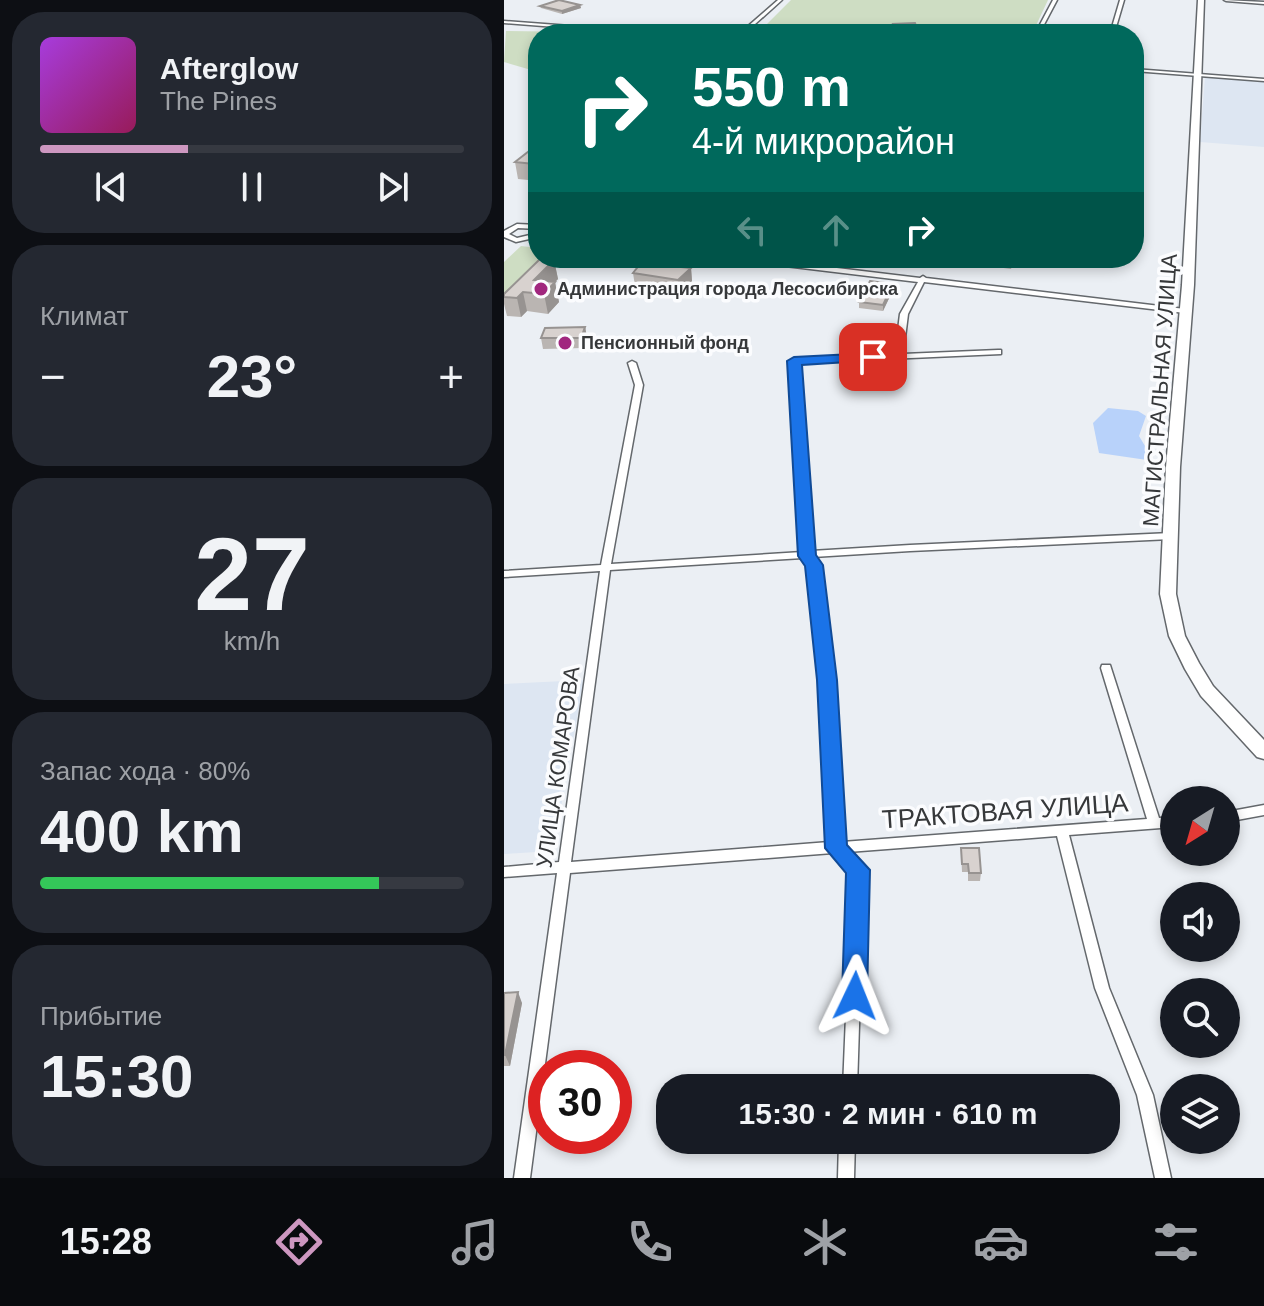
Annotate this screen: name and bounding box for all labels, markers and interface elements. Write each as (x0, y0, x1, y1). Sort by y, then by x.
text: Afterglow (160, 52, 298, 85)
text: 550 m (692, 55, 851, 118)
icon: right (560, 56, 664, 160)
text: The Pines (160, 86, 277, 116)
text: 4-й микрорайон (692, 121, 955, 162)
icon: previous (89, 165, 133, 209)
icon: pause (230, 165, 274, 209)
icon: next (371, 165, 415, 209)
icon: left (730, 208, 774, 252)
icon: ahead (814, 208, 858, 252)
icon: right (898, 208, 942, 252)
street label: МАГИСТРАЛЬНАЯ УЛИЦА (1138, 252, 1182, 527)
place label: Администрация города Лесосибирска (557, 279, 899, 299)
marker: Администрация города Лесосибирска (532, 280, 550, 298)
text: Климат (40, 301, 129, 331)
pin (839, 323, 907, 391)
place label: Пенсионный фонд (581, 333, 749, 353)
marker: Пенсионный фонд (556, 334, 574, 352)
icon: arrive (851, 335, 895, 379)
text: 23° (207, 343, 297, 410)
text: − (40, 352, 66, 401)
text: + (438, 352, 464, 401)
text: 27 (194, 516, 310, 632)
text: km/h (224, 626, 280, 656)
street label: УЛИЦА КОМАРОВА (531, 664, 585, 869)
text: Запас хода · 80% (40, 756, 250, 786)
north arrow (1160, 786, 1240, 866)
map controls (1160, 786, 1240, 1154)
street label: ТРАКТОВАЯ УЛИЦА (881, 787, 1130, 835)
text: 400 km (40, 798, 244, 865)
button: sound (1160, 882, 1240, 962)
position arrow (813, 954, 897, 1038)
button: search (1160, 978, 1240, 1058)
text: Прибытие (40, 1001, 162, 1031)
text: 15:30 (40, 1043, 193, 1110)
speed limit sign: 30 (528, 1050, 632, 1154)
button: layers (1160, 1074, 1240, 1154)
text: 15:30 · 2 мин · 610 m (739, 1097, 1037, 1130)
icon: directions (271, 1214, 327, 1270)
icon: music (447, 1214, 503, 1270)
icon: phone (622, 1214, 678, 1270)
icon: climate (797, 1214, 853, 1270)
icon: car (973, 1214, 1029, 1270)
icon: filters (1148, 1214, 1204, 1270)
text: 15:28 (60, 1221, 152, 1262)

